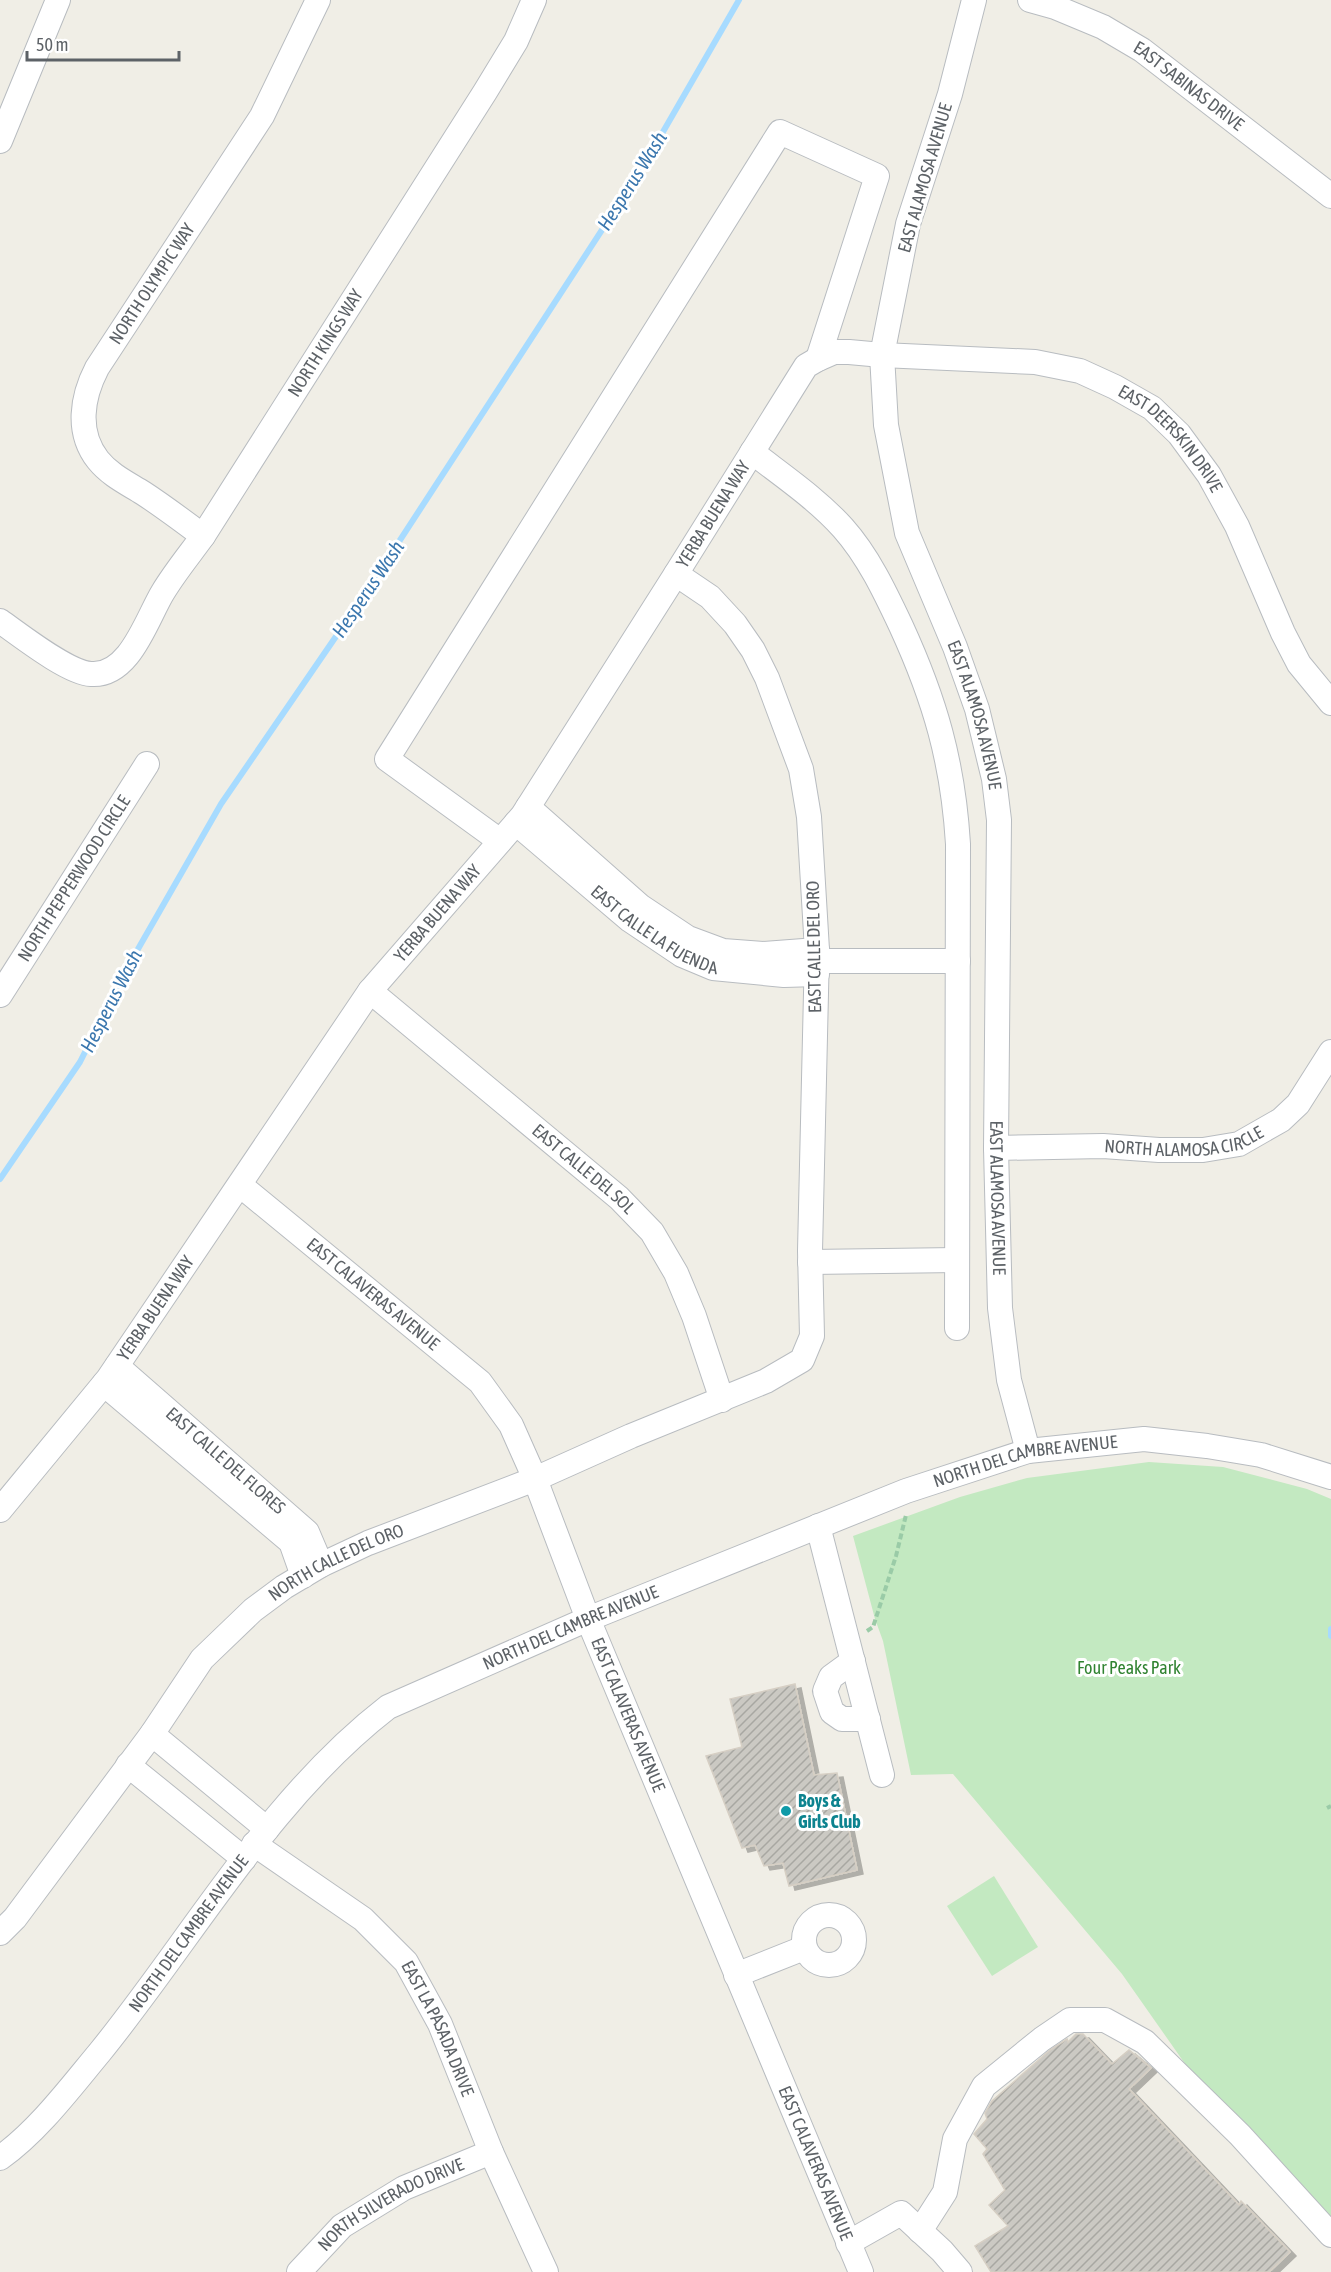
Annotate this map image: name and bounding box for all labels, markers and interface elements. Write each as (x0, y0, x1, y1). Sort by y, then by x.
scale bar (27, 24, 178, 62)
text: 50 m (36, 34, 68, 55)
street label: EAST SABINAS DRIVE (1130, 36, 1248, 135)
street label: EAST ALAMOSA AVENUE (893, 100, 956, 255)
water label: Hesperus Wash (592, 127, 671, 234)
street label: NORTH OLYMPIC WAY (105, 219, 199, 348)
street label: NORTH KINGS WAY (283, 285, 367, 400)
street label: EAST DEERSKIN DRIVE (1115, 380, 1227, 496)
street label: YERBA BUENA WAY (672, 457, 754, 571)
water label: Hesperus Wash (327, 536, 409, 641)
street label: EAST ALAMOSA AVENUE (943, 637, 1006, 791)
street label: NORTH PEPPERWOOD CIRCLE (13, 791, 134, 965)
street label: YERBA BUENA WAY (389, 860, 485, 966)
street label: EAST CALLE LA FUENDA (587, 880, 719, 978)
street label: EAST CALLE DEL ORO (802, 881, 825, 1013)
water label: Hesperus Wash (75, 946, 146, 1056)
street label: EAST CALLE DEL SOL (528, 1119, 639, 1218)
street label: EAST ALAMOSA AVENUE (986, 1121, 1010, 1276)
street label: NORTH ALAMOSA CIRCLE (1104, 1121, 1267, 1160)
street label: EAST CALAVERAS AVENUE (303, 1233, 444, 1354)
street label: YERBA BUENA WAY (112, 1252, 198, 1364)
street label: EAST CALLE DEL FLORES (162, 1403, 290, 1518)
street label: NORTH DEL CAMBRE AVENUE (930, 1431, 1119, 1491)
street label: NORTH CALLE DEL ORO (264, 1519, 407, 1605)
street label: NORTH DEL CAMBRE AVENUE (479, 1581, 662, 1674)
street label: EAST CALAVERAS AVENUE (587, 1634, 670, 1795)
park label: Four Peaks Park (1077, 1657, 1181, 1678)
place label: Boys & Girls Club (798, 1790, 861, 1832)
marker: Boys & Girls Club (779, 1804, 793, 1818)
street label: NORTH DEL CAMBRE AVENUE (124, 1851, 253, 2016)
street label: EAST LA PASADA DRIVE (397, 1957, 479, 2100)
street label: EAST CALAVERAS AVENUE (774, 2083, 858, 2243)
street label: NORTH SILVERADO DRIVE (313, 2153, 467, 2255)

